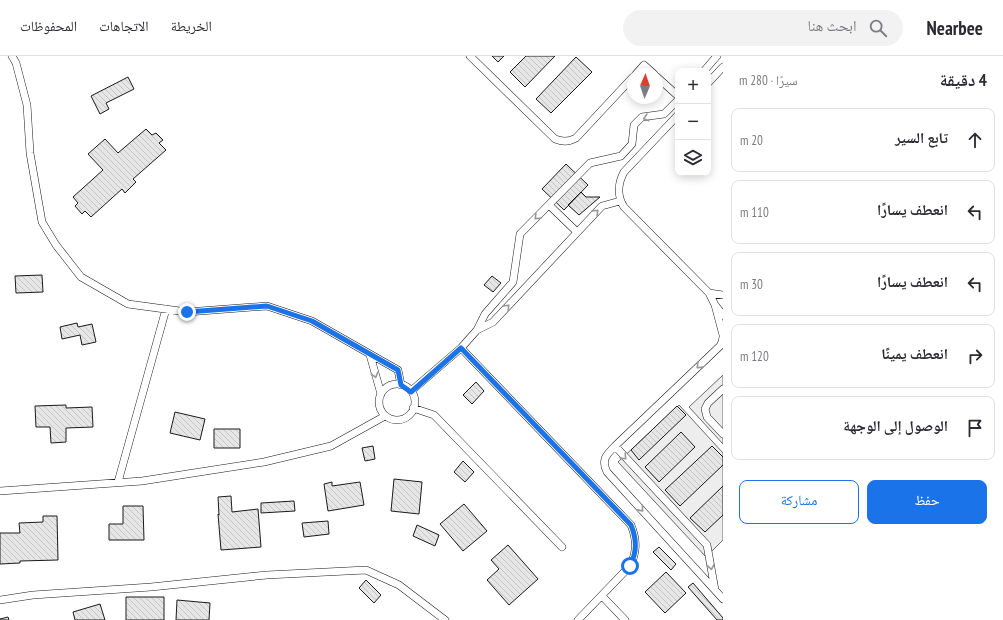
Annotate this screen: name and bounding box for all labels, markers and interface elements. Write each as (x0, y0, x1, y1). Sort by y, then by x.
search box (623, 10, 903, 46)
text: ابحث هنا (808, 16, 857, 35)
text: Nearbee (927, 16, 983, 40)
text: المحفوظات (20, 17, 77, 35)
text: الاتجاهات (99, 17, 149, 35)
text: الخريطة (171, 17, 212, 35)
icon: search (867, 17, 889, 39)
north arrow (627, 68, 663, 104)
map controls (675, 68, 711, 176)
button: + (675, 68, 711, 104)
text: 4 دقيقة (940, 69, 987, 91)
text: سيرًا · 280 m (739, 72, 798, 89)
button: − (675, 104, 711, 140)
one-way arrow (642, 113, 649, 122)
text: تابع السير (895, 128, 948, 147)
icon: ahead (964, 129, 986, 151)
text: 20 m (740, 132, 763, 149)
button: layers (675, 140, 711, 176)
text: انعطف يسارًا (877, 200, 948, 219)
icon: left (964, 201, 986, 223)
text: 110 m (740, 204, 769, 221)
one-way arrow (591, 209, 598, 216)
one-way arrow (534, 212, 542, 220)
text: انعطف يسارًا (877, 272, 948, 291)
icon: left (964, 273, 986, 295)
text: 30 m (740, 276, 763, 293)
route end (178, 303, 196, 321)
one-way arrow (503, 304, 510, 312)
text: انعطف يمينًا (881, 344, 948, 363)
icon: right (964, 345, 986, 367)
text: 120 m (740, 348, 769, 365)
one-way arrow (696, 361, 704, 369)
one-way arrow (370, 371, 379, 378)
text: الوصول إلى الوجهة (843, 416, 948, 435)
icon: arrive (964, 417, 986, 439)
one-way arrow (620, 452, 627, 459)
button: مشاركة (739, 480, 859, 524)
button: حفظ (867, 480, 987, 524)
one-way arrow (637, 504, 644, 512)
route start (621, 557, 639, 575)
one-way arrow (706, 564, 715, 570)

